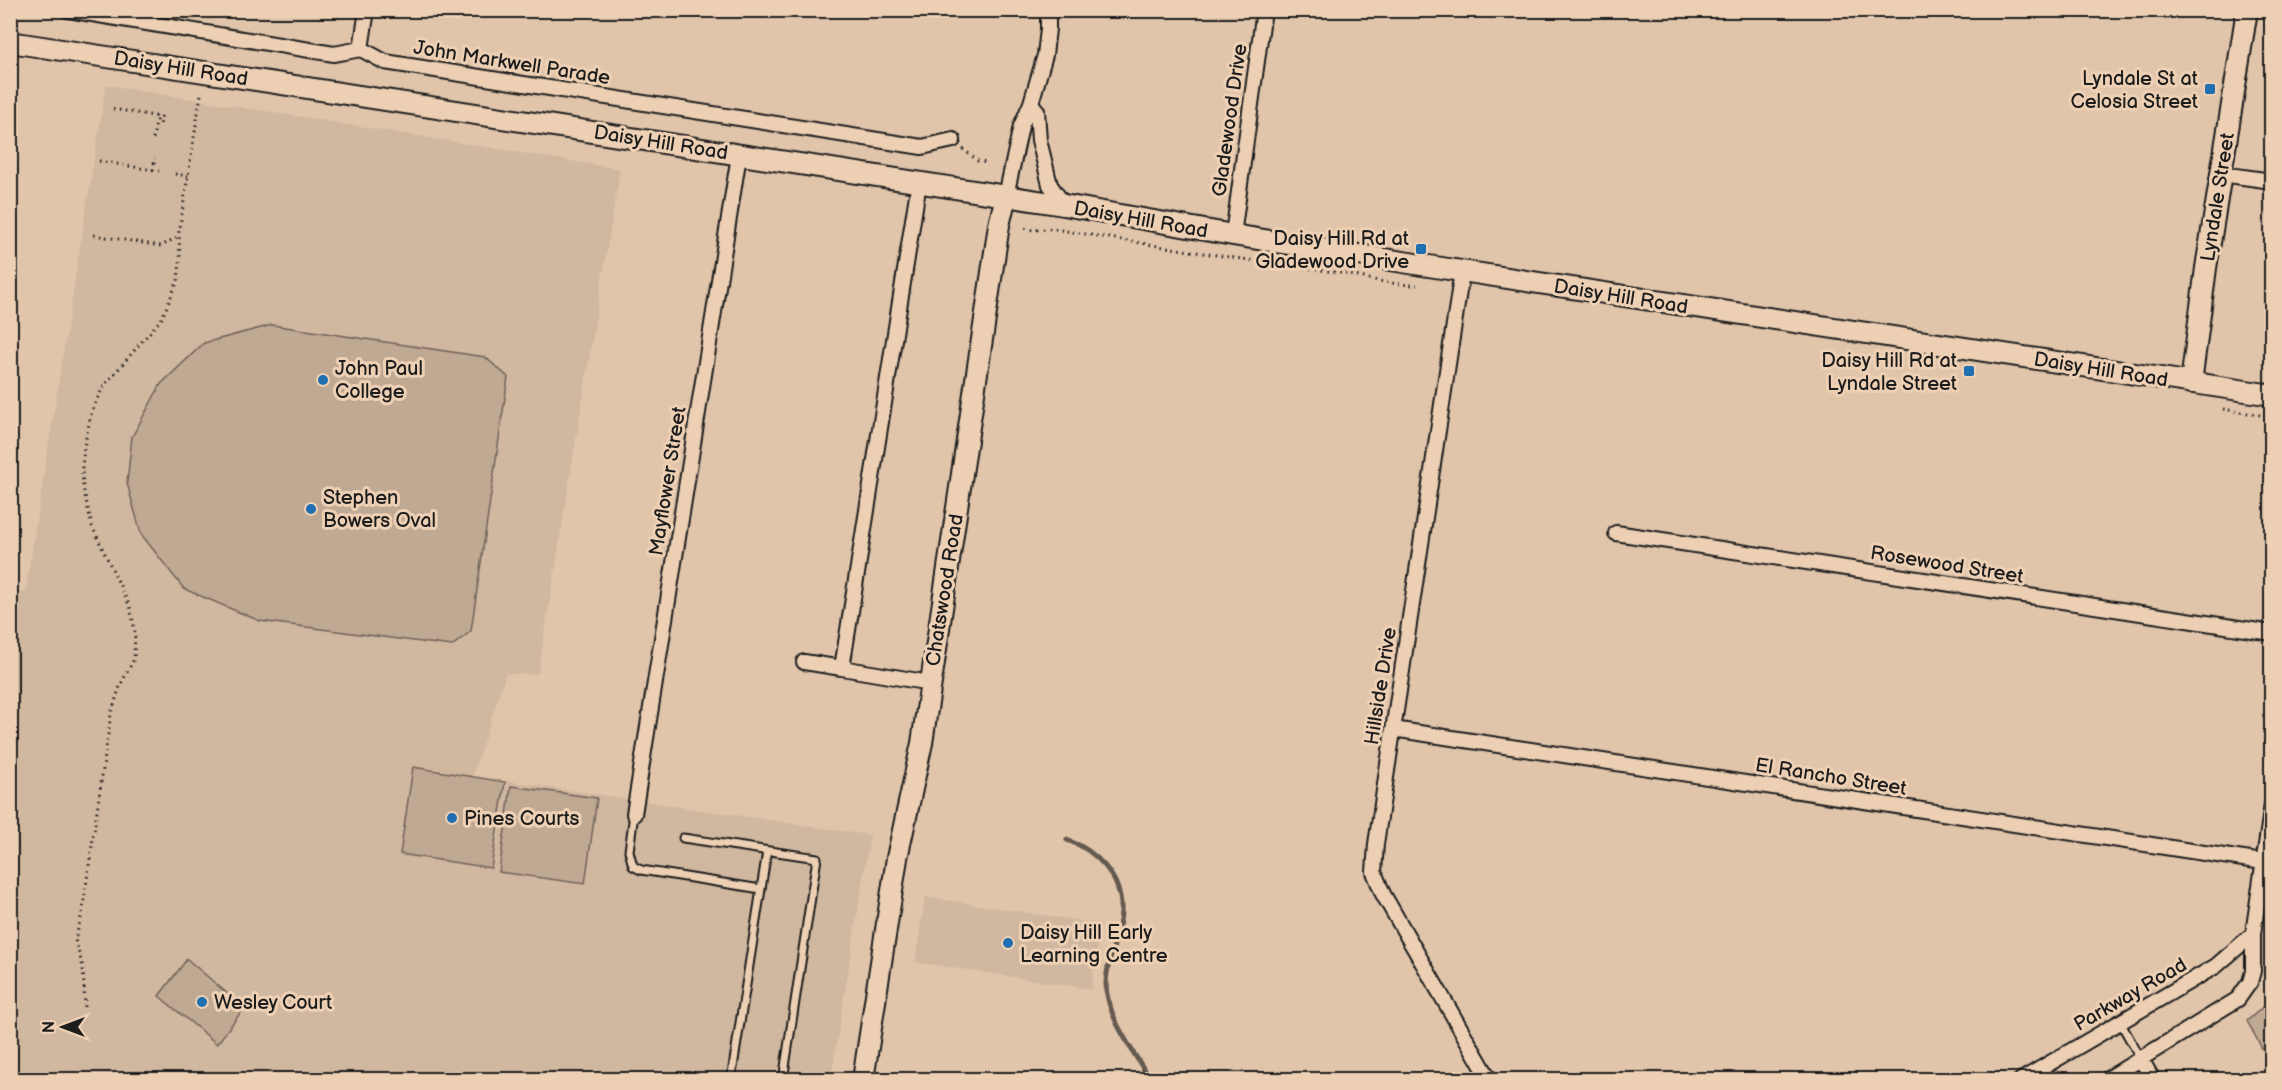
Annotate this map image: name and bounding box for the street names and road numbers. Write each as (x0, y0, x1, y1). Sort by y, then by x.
street label: John Markwell Parade (412, 36, 612, 90)
street label: Gladewood Drive (1207, 42, 1253, 198)
street label: Daisy Hill Road (112, 47, 250, 91)
street label: Daisy Hill Road (592, 121, 730, 165)
street label: Lyndale Street (2196, 131, 2240, 263)
street label: Daisy Hill Road (1072, 196, 1210, 244)
street label: Daisy Hill Road (1552, 275, 1690, 319)
street label: Daisy Hill Road (2032, 348, 2170, 392)
street label: Mayflower Street (644, 405, 692, 557)
street label: Chatswood Road (921, 512, 969, 668)
street label: Rosewood Street (1869, 541, 2025, 589)
street label: Hillside Drive (1360, 626, 1402, 747)
street label: El Rancho Street (1753, 753, 1908, 801)
street label: Parkway Road (2070, 953, 2191, 1037)

